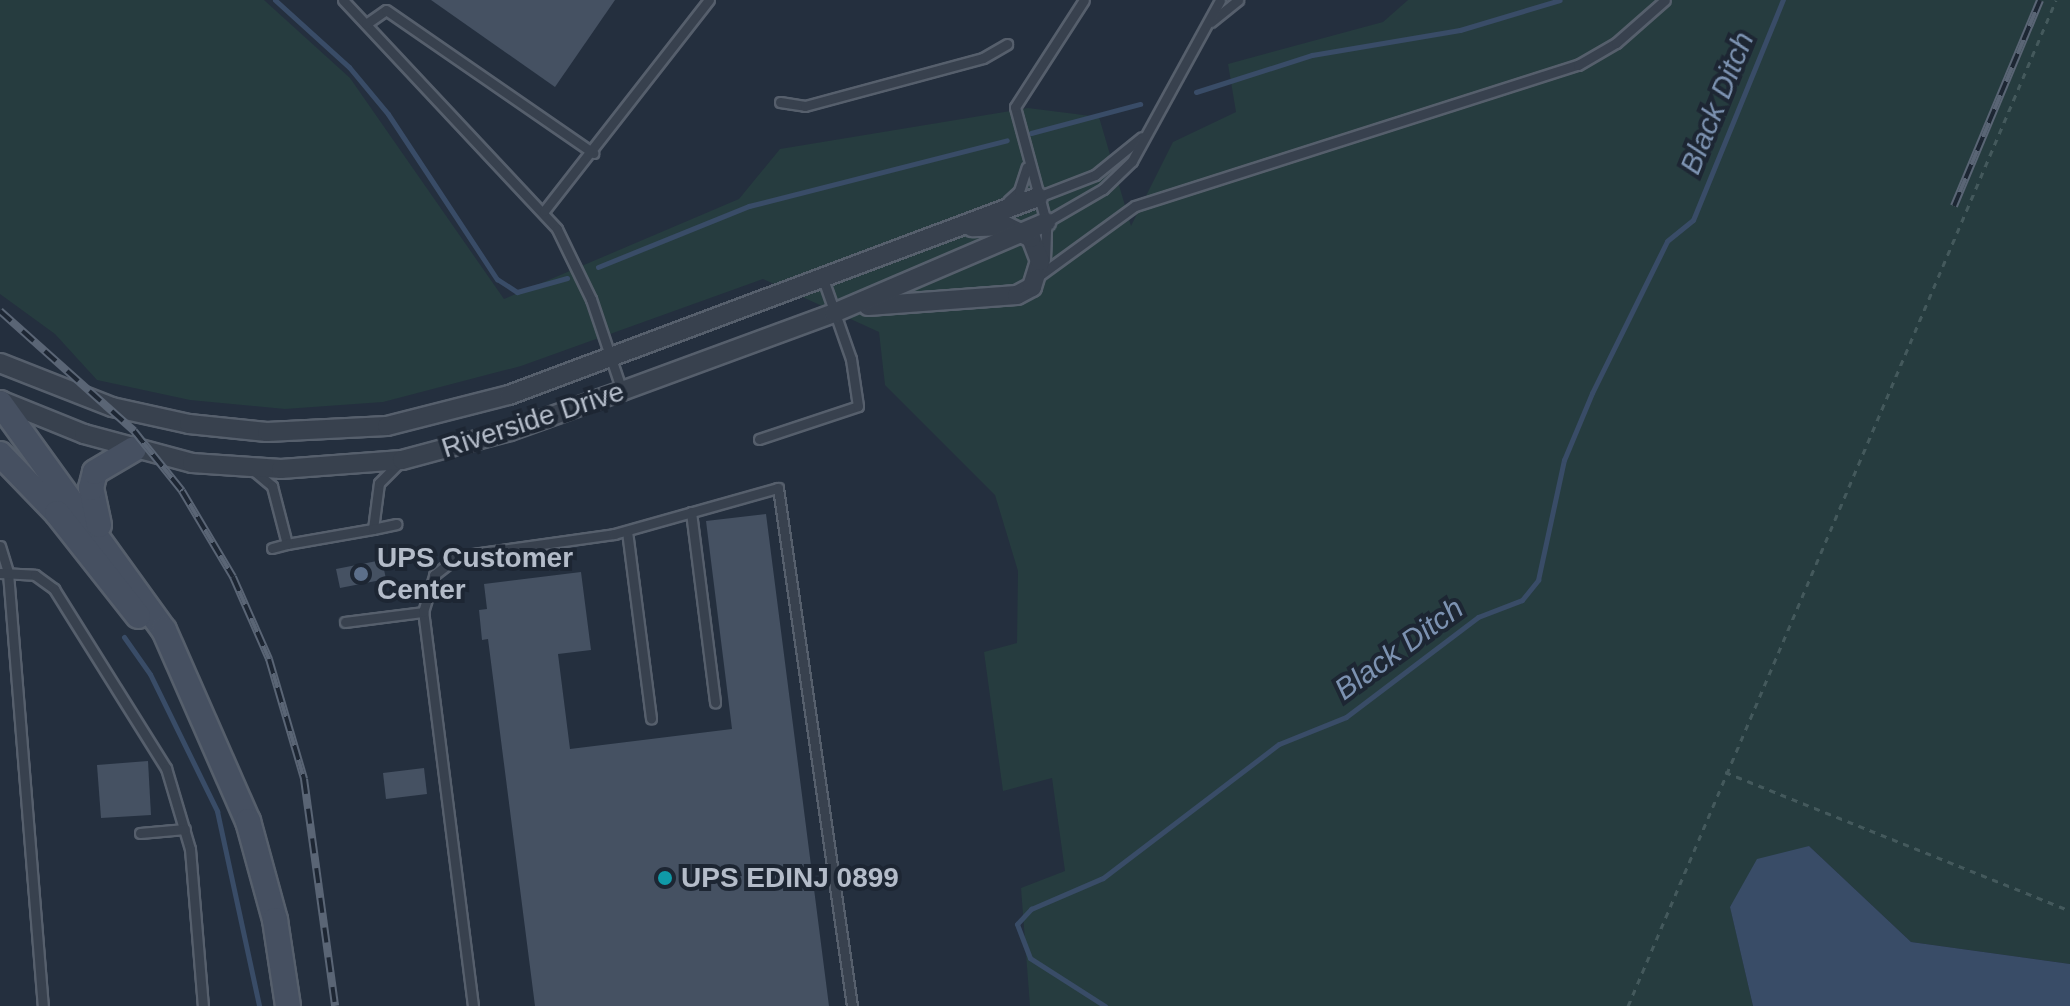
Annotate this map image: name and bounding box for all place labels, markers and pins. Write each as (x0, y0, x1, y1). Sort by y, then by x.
place label: UPS Customer Center (377, 541, 573, 607)
marker: UPS Customer Center (352, 565, 370, 583)
place label: UPS EDINJ 0899 (681, 861, 899, 895)
marker: UPS EDINJ 0899 (656, 869, 674, 887)

